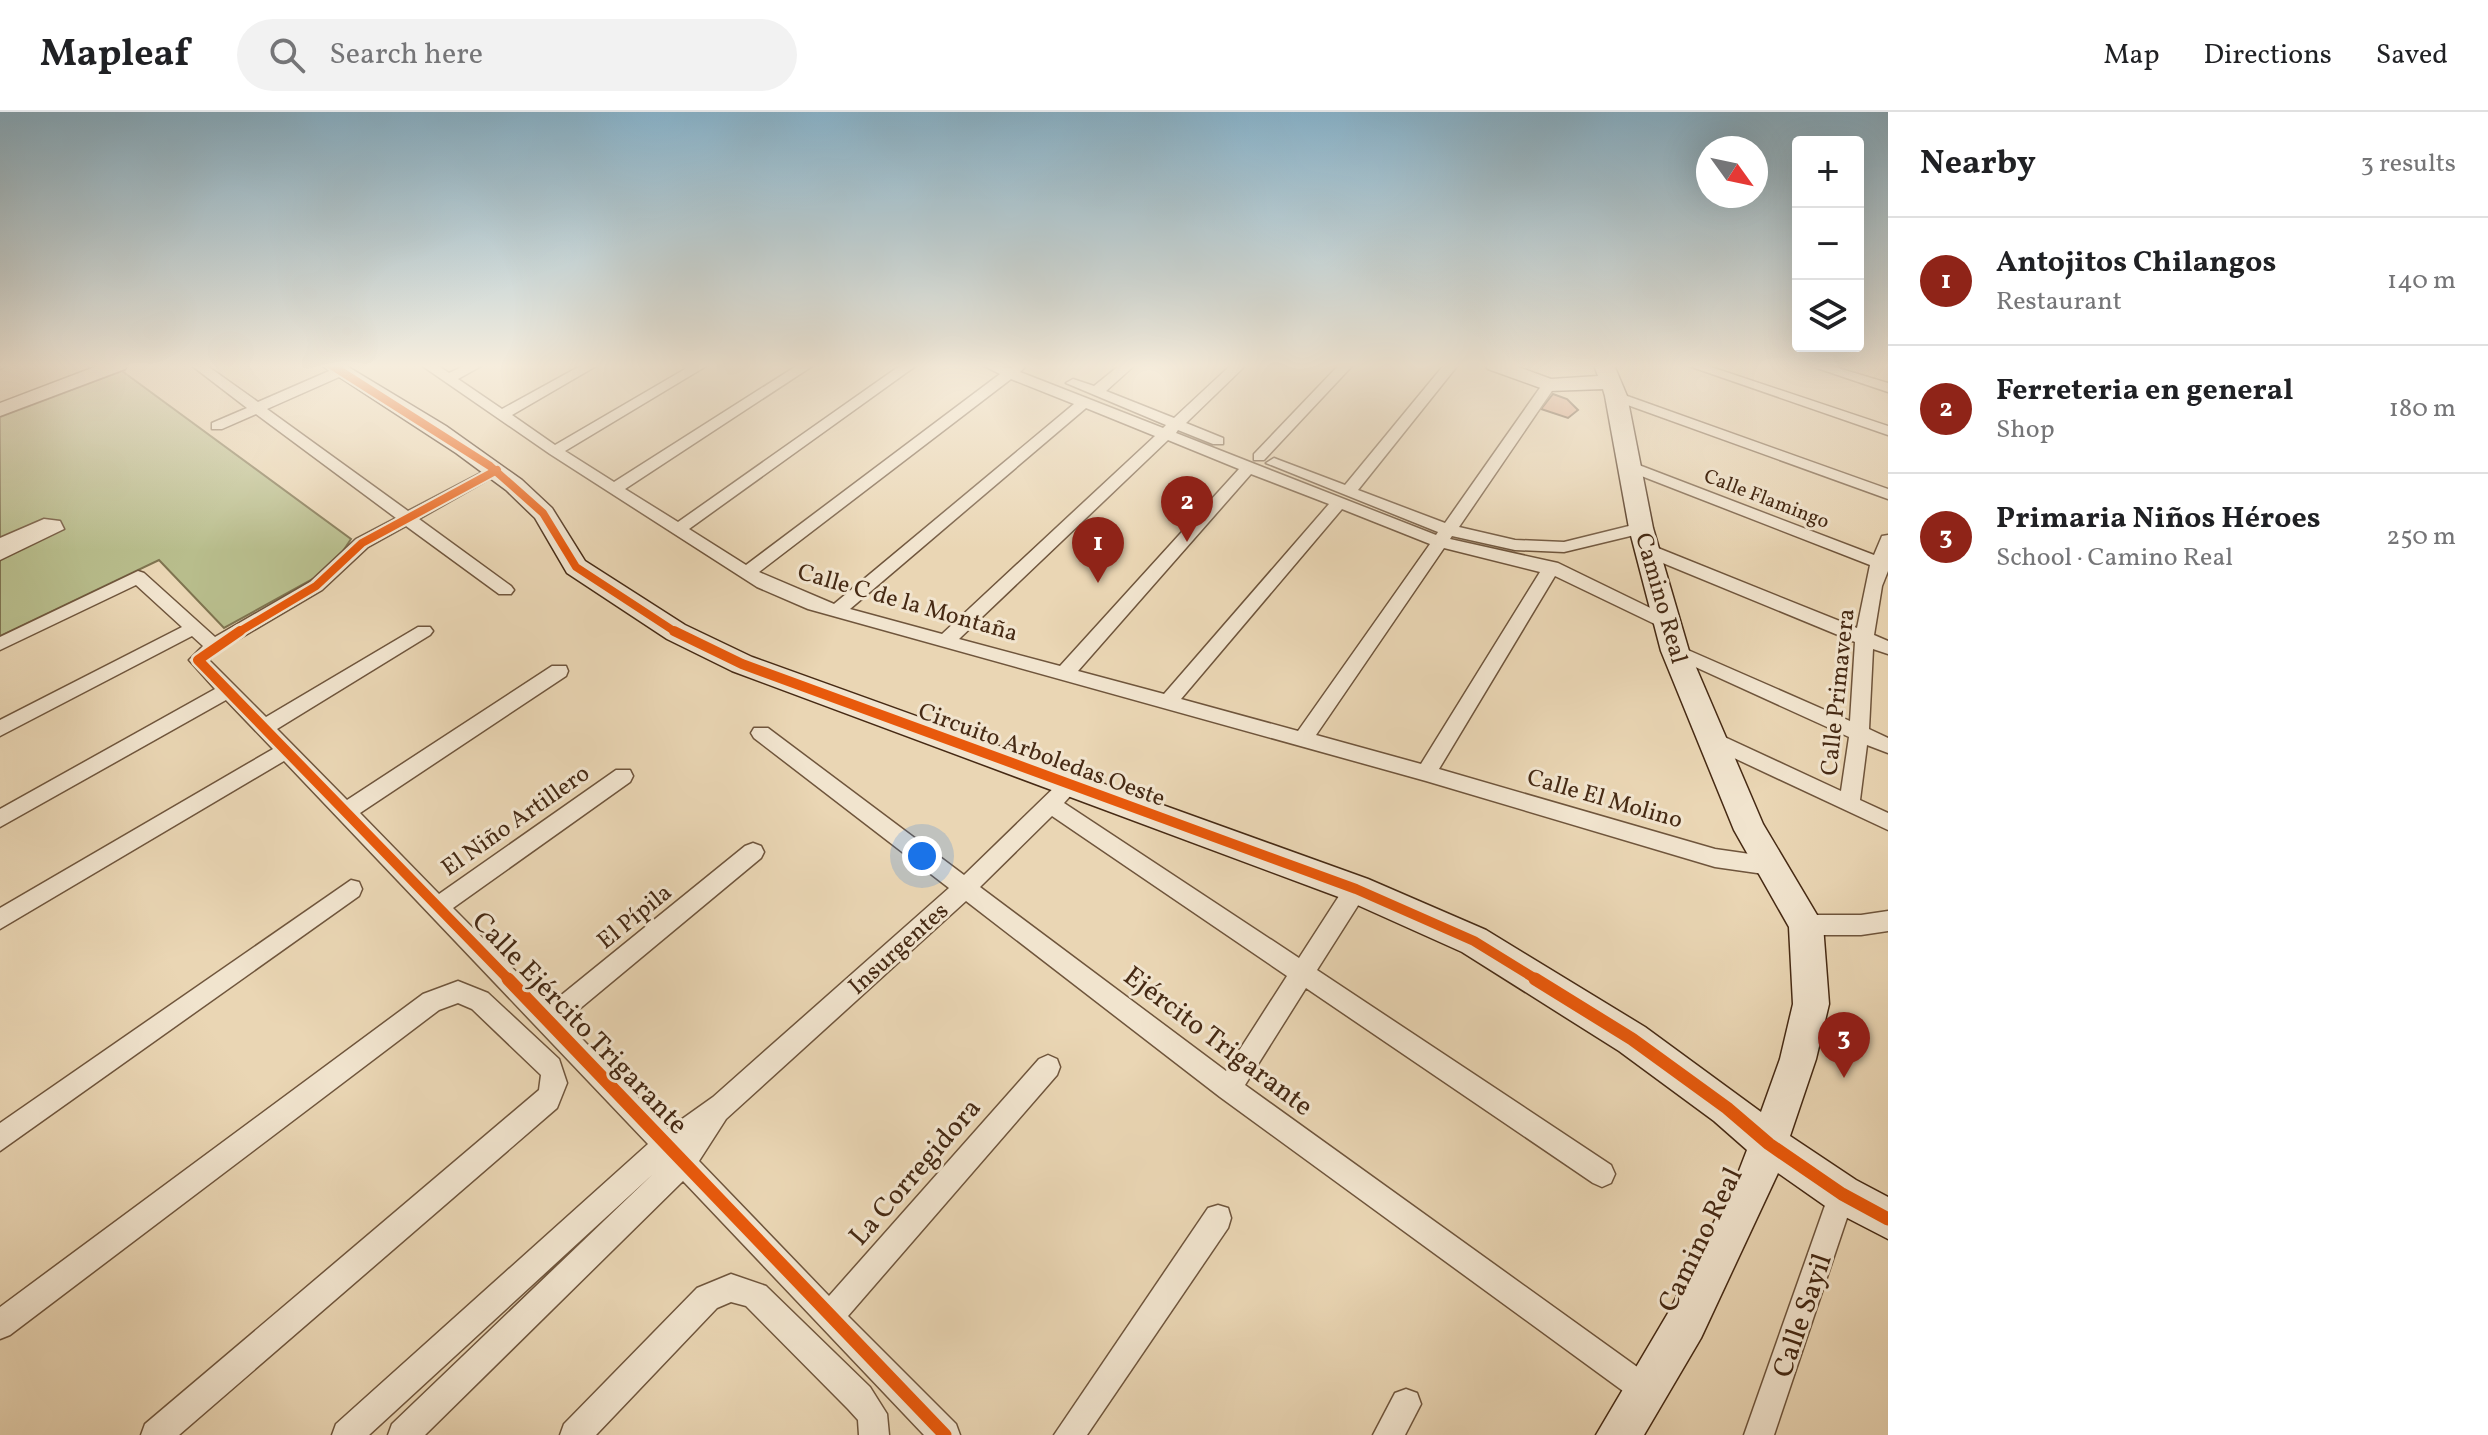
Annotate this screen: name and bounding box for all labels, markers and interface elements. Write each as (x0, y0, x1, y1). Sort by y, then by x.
search box (237, 19, 797, 91)
text: Mapleaf (40, 29, 189, 82)
icon: search (265, 33, 309, 77)
text: Search here (329, 34, 483, 76)
text: Map (2104, 36, 2160, 75)
text: Directions (2204, 36, 2332, 75)
text: Saved (2376, 36, 2448, 75)
north arrow (1696, 136, 1768, 208)
map controls (1792, 136, 1864, 352)
button: + (1792, 136, 1864, 208)
text: Nearby (1920, 141, 2036, 188)
text: 3 results (2360, 146, 2456, 182)
button: − (1792, 208, 1864, 280)
text: Antojitos Chilangos (1996, 242, 2276, 284)
text: 1 (1941, 263, 1951, 299)
text: 140 m (2387, 263, 2456, 299)
button: layers (1792, 280, 1864, 352)
text: Restaurant (1996, 284, 2122, 320)
text: Ferreteria en general (1996, 370, 2293, 412)
text: 2 (1939, 391, 1953, 427)
text: 180 m (2389, 391, 2456, 427)
text: Shop (1996, 412, 2055, 448)
street label: Calle Flamingo (1700, 463, 1833, 537)
pin: 2 (1161, 476, 1213, 542)
text: Primaria Niños Héroes (1996, 498, 2321, 540)
pin: 1 (1072, 517, 1124, 583)
text: 3 (1939, 519, 1953, 555)
text: 250 m (2386, 519, 2456, 555)
street label: Camino Real (1625, 529, 1695, 668)
text: School · Camino Real (1996, 540, 2233, 576)
street label: Calle C de la Montaña (793, 556, 1022, 652)
street label: Calle Primavera (1813, 607, 1865, 777)
street label: Circuito Arboledas Oeste (913, 695, 1170, 816)
street label: El Niño Artillero (435, 758, 597, 886)
street label: Calle El Molino (1523, 761, 1686, 838)
your location (902, 836, 942, 876)
street label: El Pípila (590, 877, 680, 958)
street label: Insurgentes (842, 895, 957, 1004)
street label: Calle Ejército Trigarante (462, 903, 696, 1144)
street label: Ejército Trigarante (1114, 958, 1321, 1126)
pin: 3 (1818, 1012, 1870, 1078)
street label: La Corregidora (841, 1090, 991, 1255)
street label: Camino Real (1649, 1161, 1753, 1319)
street label: Calle Sayil (1764, 1249, 1843, 1383)

